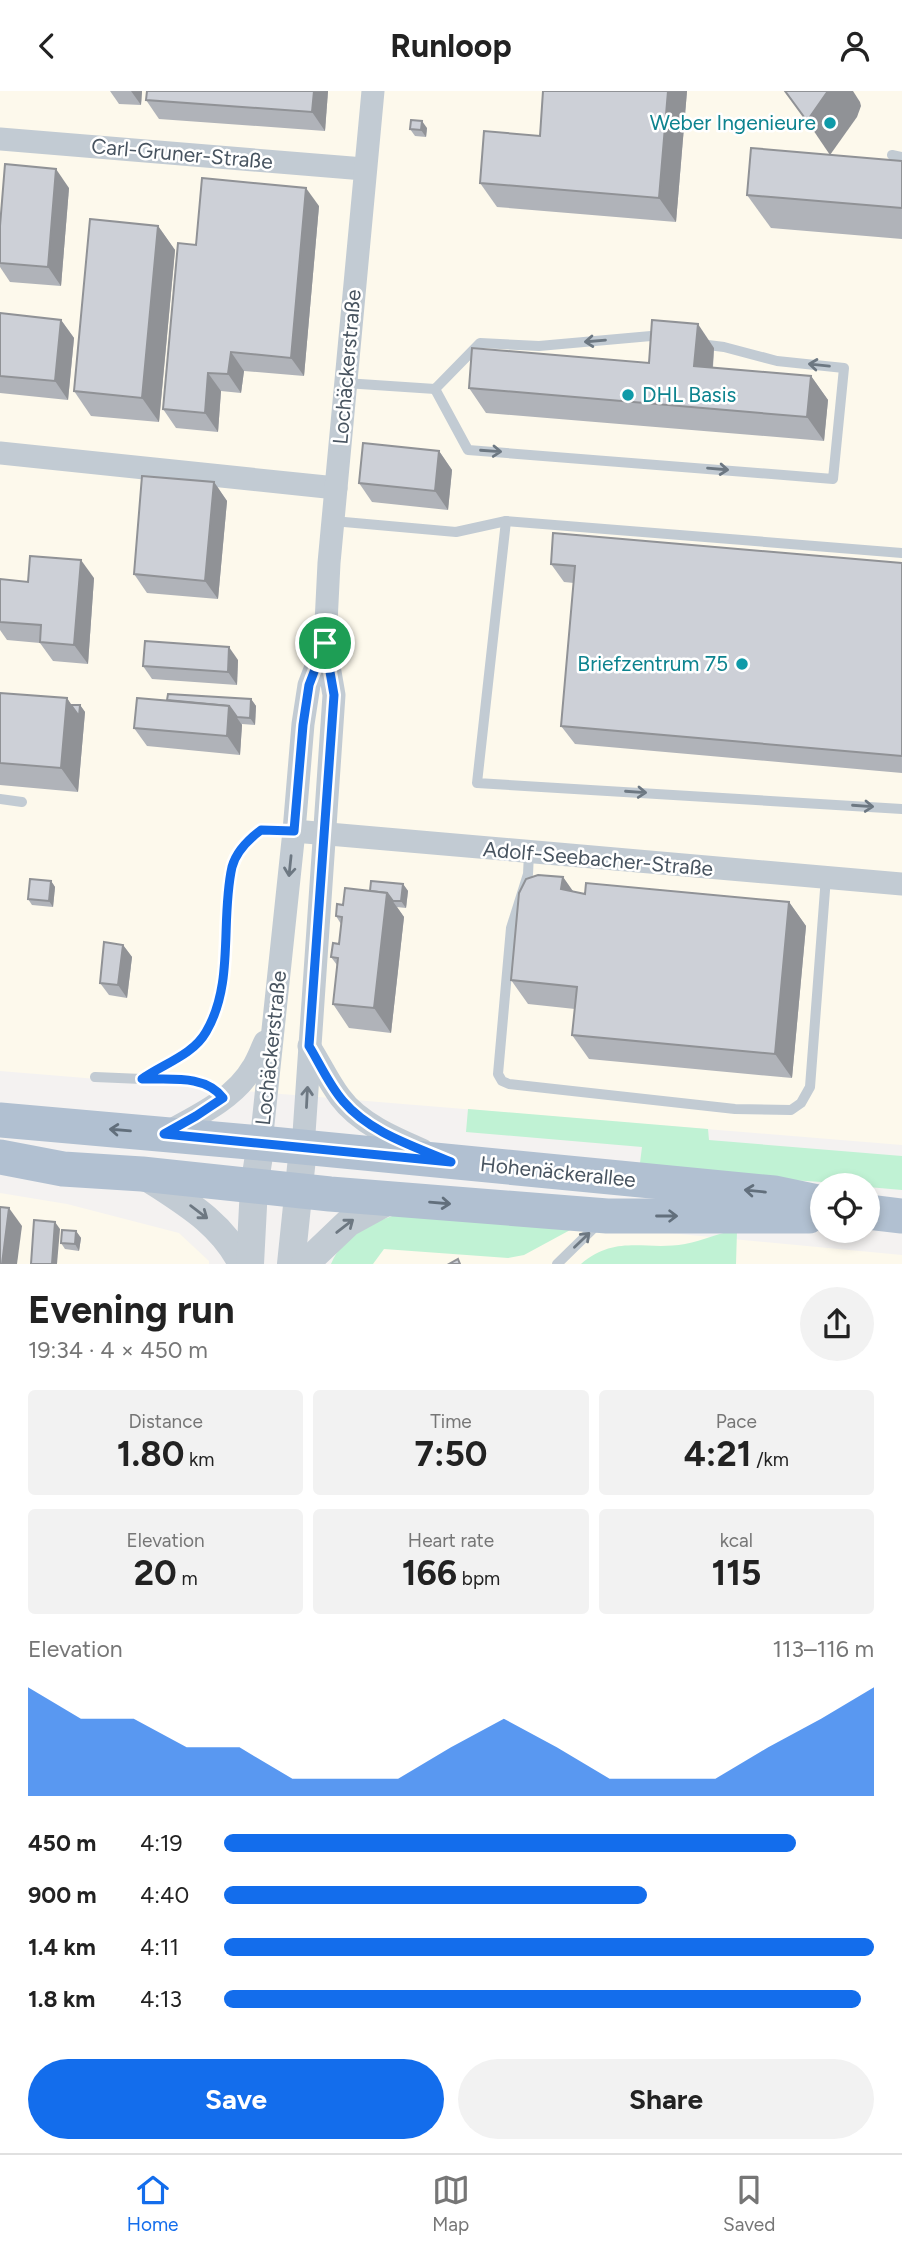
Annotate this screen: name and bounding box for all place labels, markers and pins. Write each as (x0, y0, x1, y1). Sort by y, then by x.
place label: Weber Ingenieure (650, 110, 816, 135)
marker: Weber Ingenieure (822, 115, 838, 131)
place label: DHL Basis (642, 382, 736, 407)
marker: DHL Basis (620, 387, 636, 403)
pin (295, 613, 355, 673)
place label: Briefzentrum 75 (577, 651, 728, 676)
marker: Briefzentrum 75 (734, 656, 750, 672)

